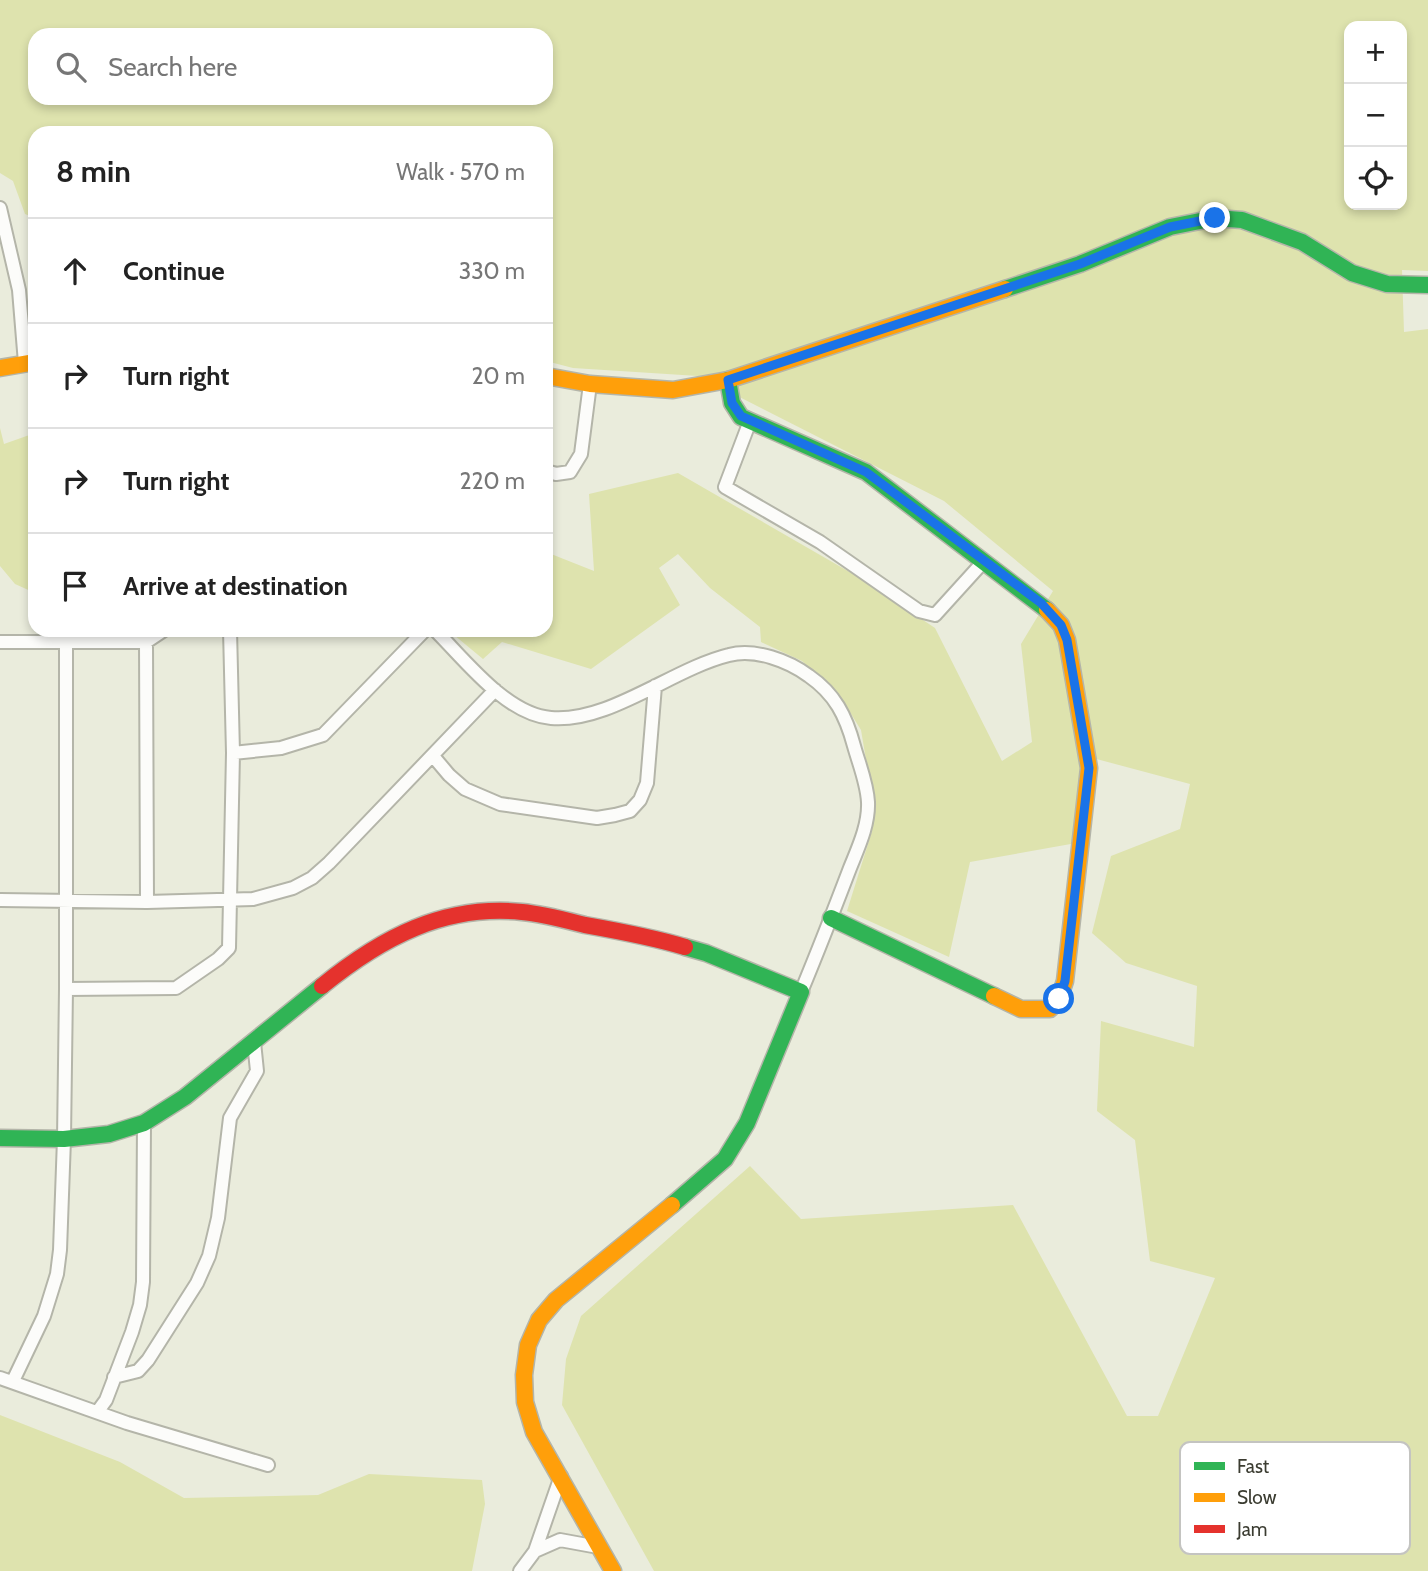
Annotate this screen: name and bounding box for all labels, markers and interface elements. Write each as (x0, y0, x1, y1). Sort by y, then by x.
map controls (1344, 21, 1407, 210)
button: + (1344, 21, 1407, 84)
search box (28, 28, 553, 105)
icon: search (52, 48, 90, 86)
text: Search here (108, 51, 237, 83)
button: − (1344, 84, 1407, 147)
button: locate (1344, 147, 1407, 210)
text: 8 min (56, 153, 131, 190)
text: Walk · 570 m (396, 158, 525, 186)
route end (1199, 202, 1230, 233)
icon: ahead (56, 252, 94, 290)
text: Continue (123, 255, 225, 287)
text: 330 m (459, 257, 525, 285)
icon: right (56, 357, 94, 395)
text: Turn right (123, 360, 229, 392)
text: 20 m (472, 362, 525, 390)
icon: right (56, 462, 94, 500)
text: Turn right (123, 465, 229, 497)
text: 220 m (459, 467, 525, 495)
icon: arrive (56, 567, 94, 605)
text: Arrive at destination (123, 570, 348, 602)
route start (1043, 983, 1074, 1014)
legend (1180, 1442, 1410, 1554)
text: Fast (1237, 1455, 1270, 1478)
text: Slow (1237, 1486, 1277, 1509)
text: Jam (1236, 1518, 1267, 1541)

